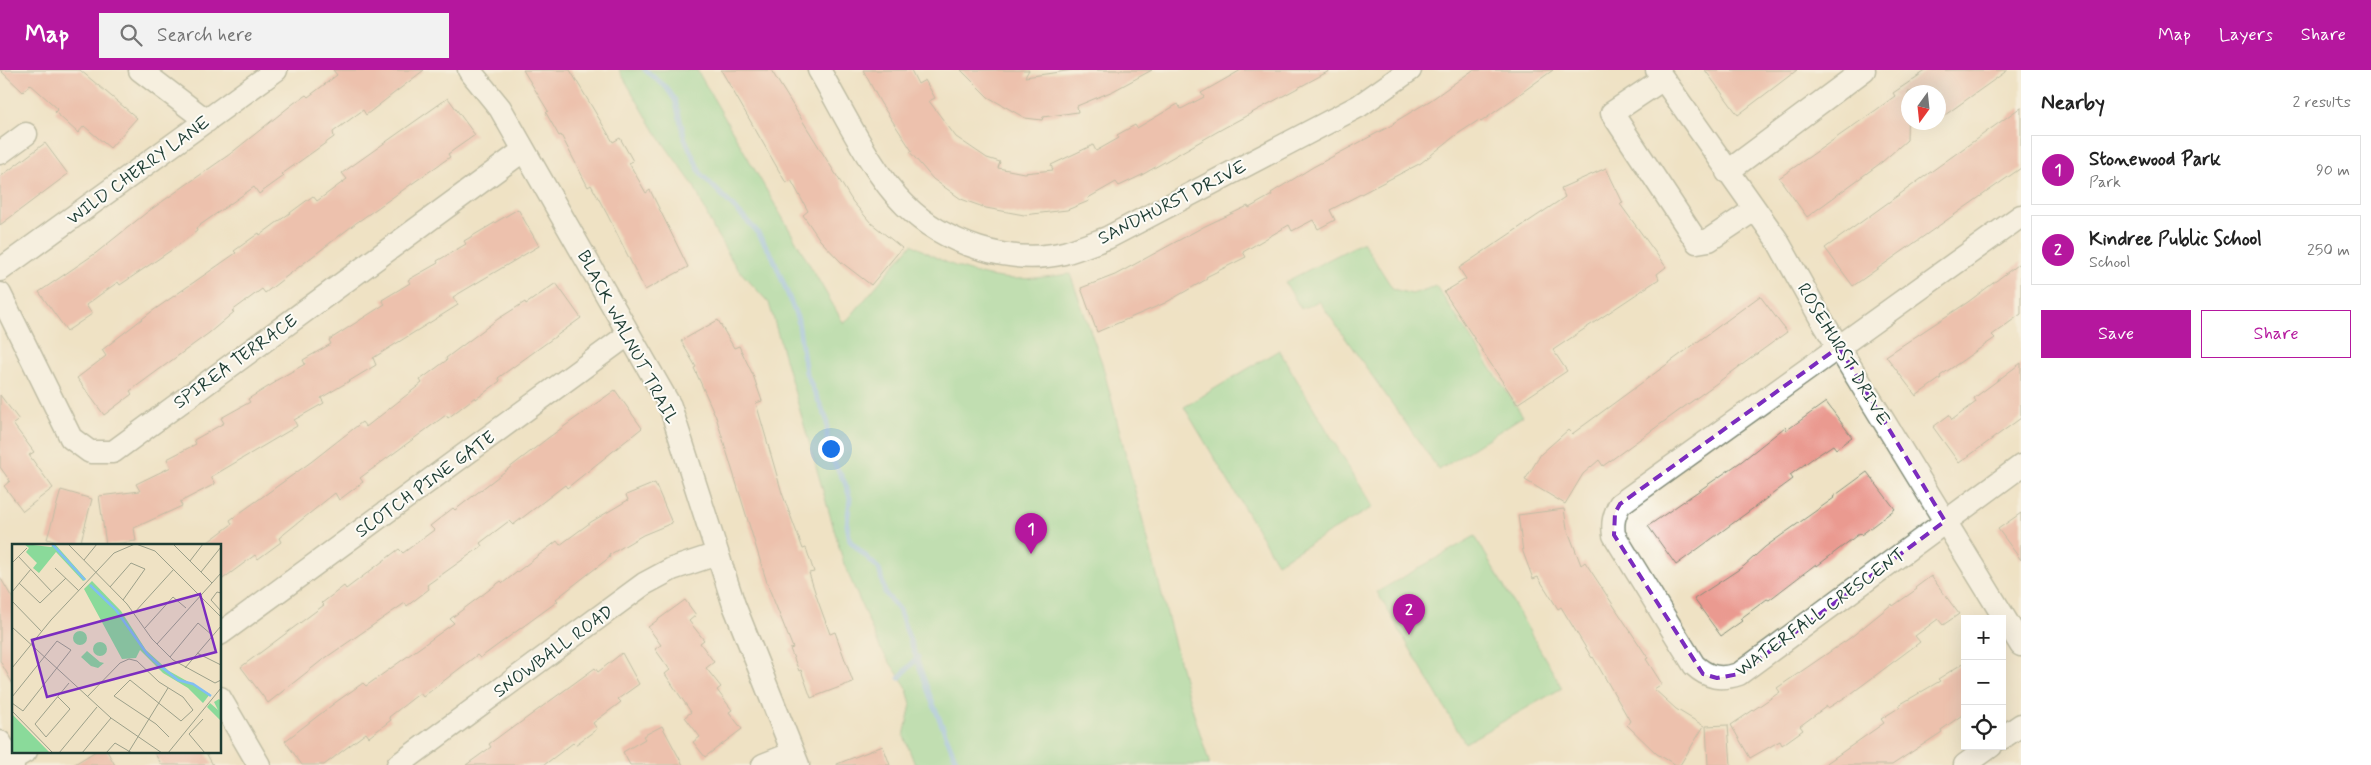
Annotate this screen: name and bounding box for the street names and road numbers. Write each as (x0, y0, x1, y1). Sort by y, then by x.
street label: WILD CHERRY LANE (62, 111, 215, 231)
street label: SANDHURST DRIVE (1094, 155, 1251, 251)
street label: BLACK WALNUT TRAIL (571, 246, 683, 429)
street label: ROSEHURST DRIVE (1791, 279, 1895, 430)
street label: SPIREA TERRACE (169, 309, 303, 415)
street label: SCOTCH PINE GATE (351, 426, 500, 544)
street label: WATERFALL CRESCENT (1731, 543, 1910, 683)
street label: SNOWBALL ROAD (489, 600, 619, 704)

